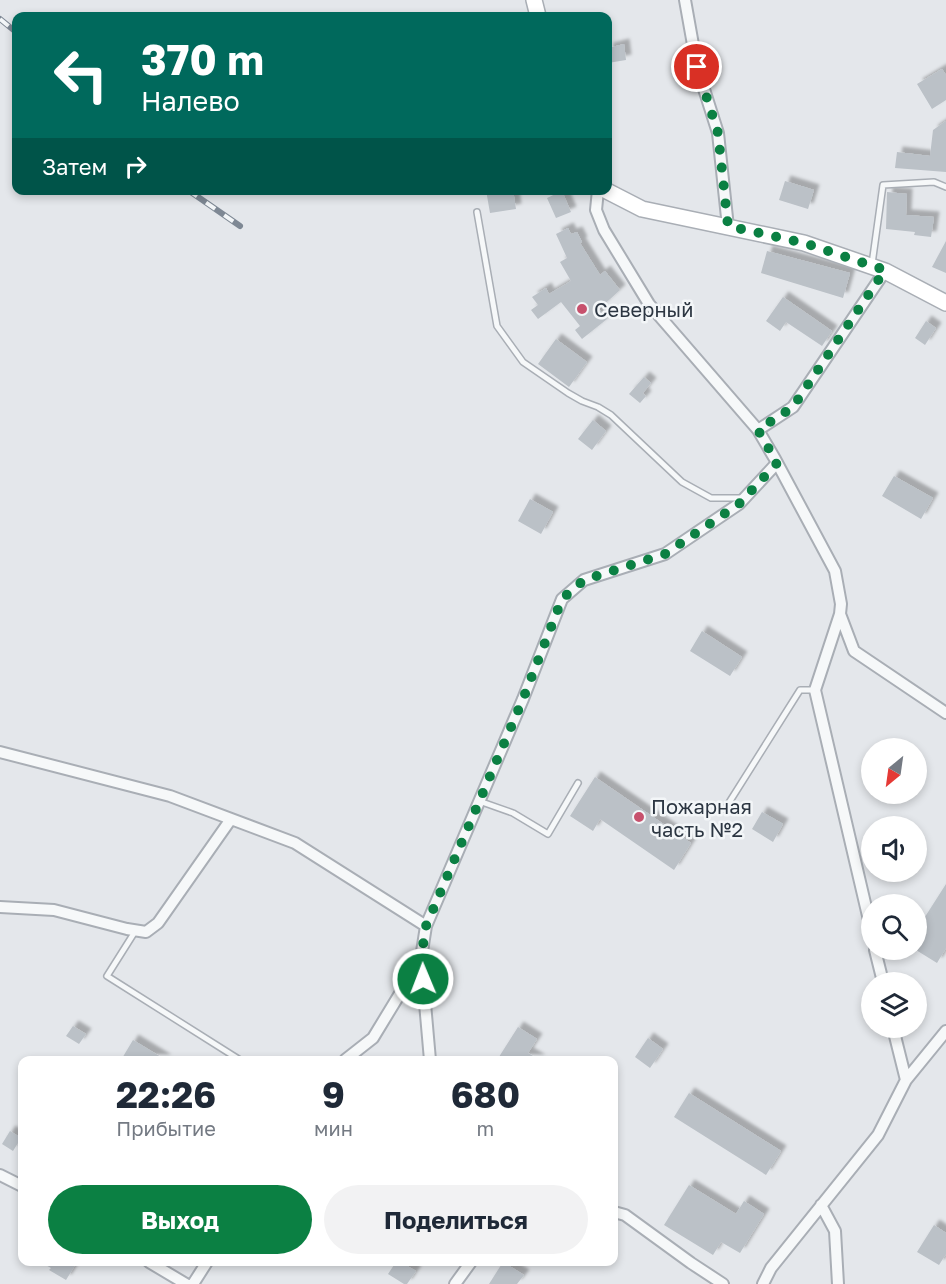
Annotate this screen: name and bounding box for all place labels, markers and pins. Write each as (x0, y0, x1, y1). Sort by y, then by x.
pin (671, 41, 722, 92)
place label: Северный (594, 297, 693, 321)
marker: Северный (575, 302, 589, 316)
place label: Пожарная часть №2 (651, 794, 752, 841)
marker: Пожарная часть №2 (632, 810, 646, 824)

